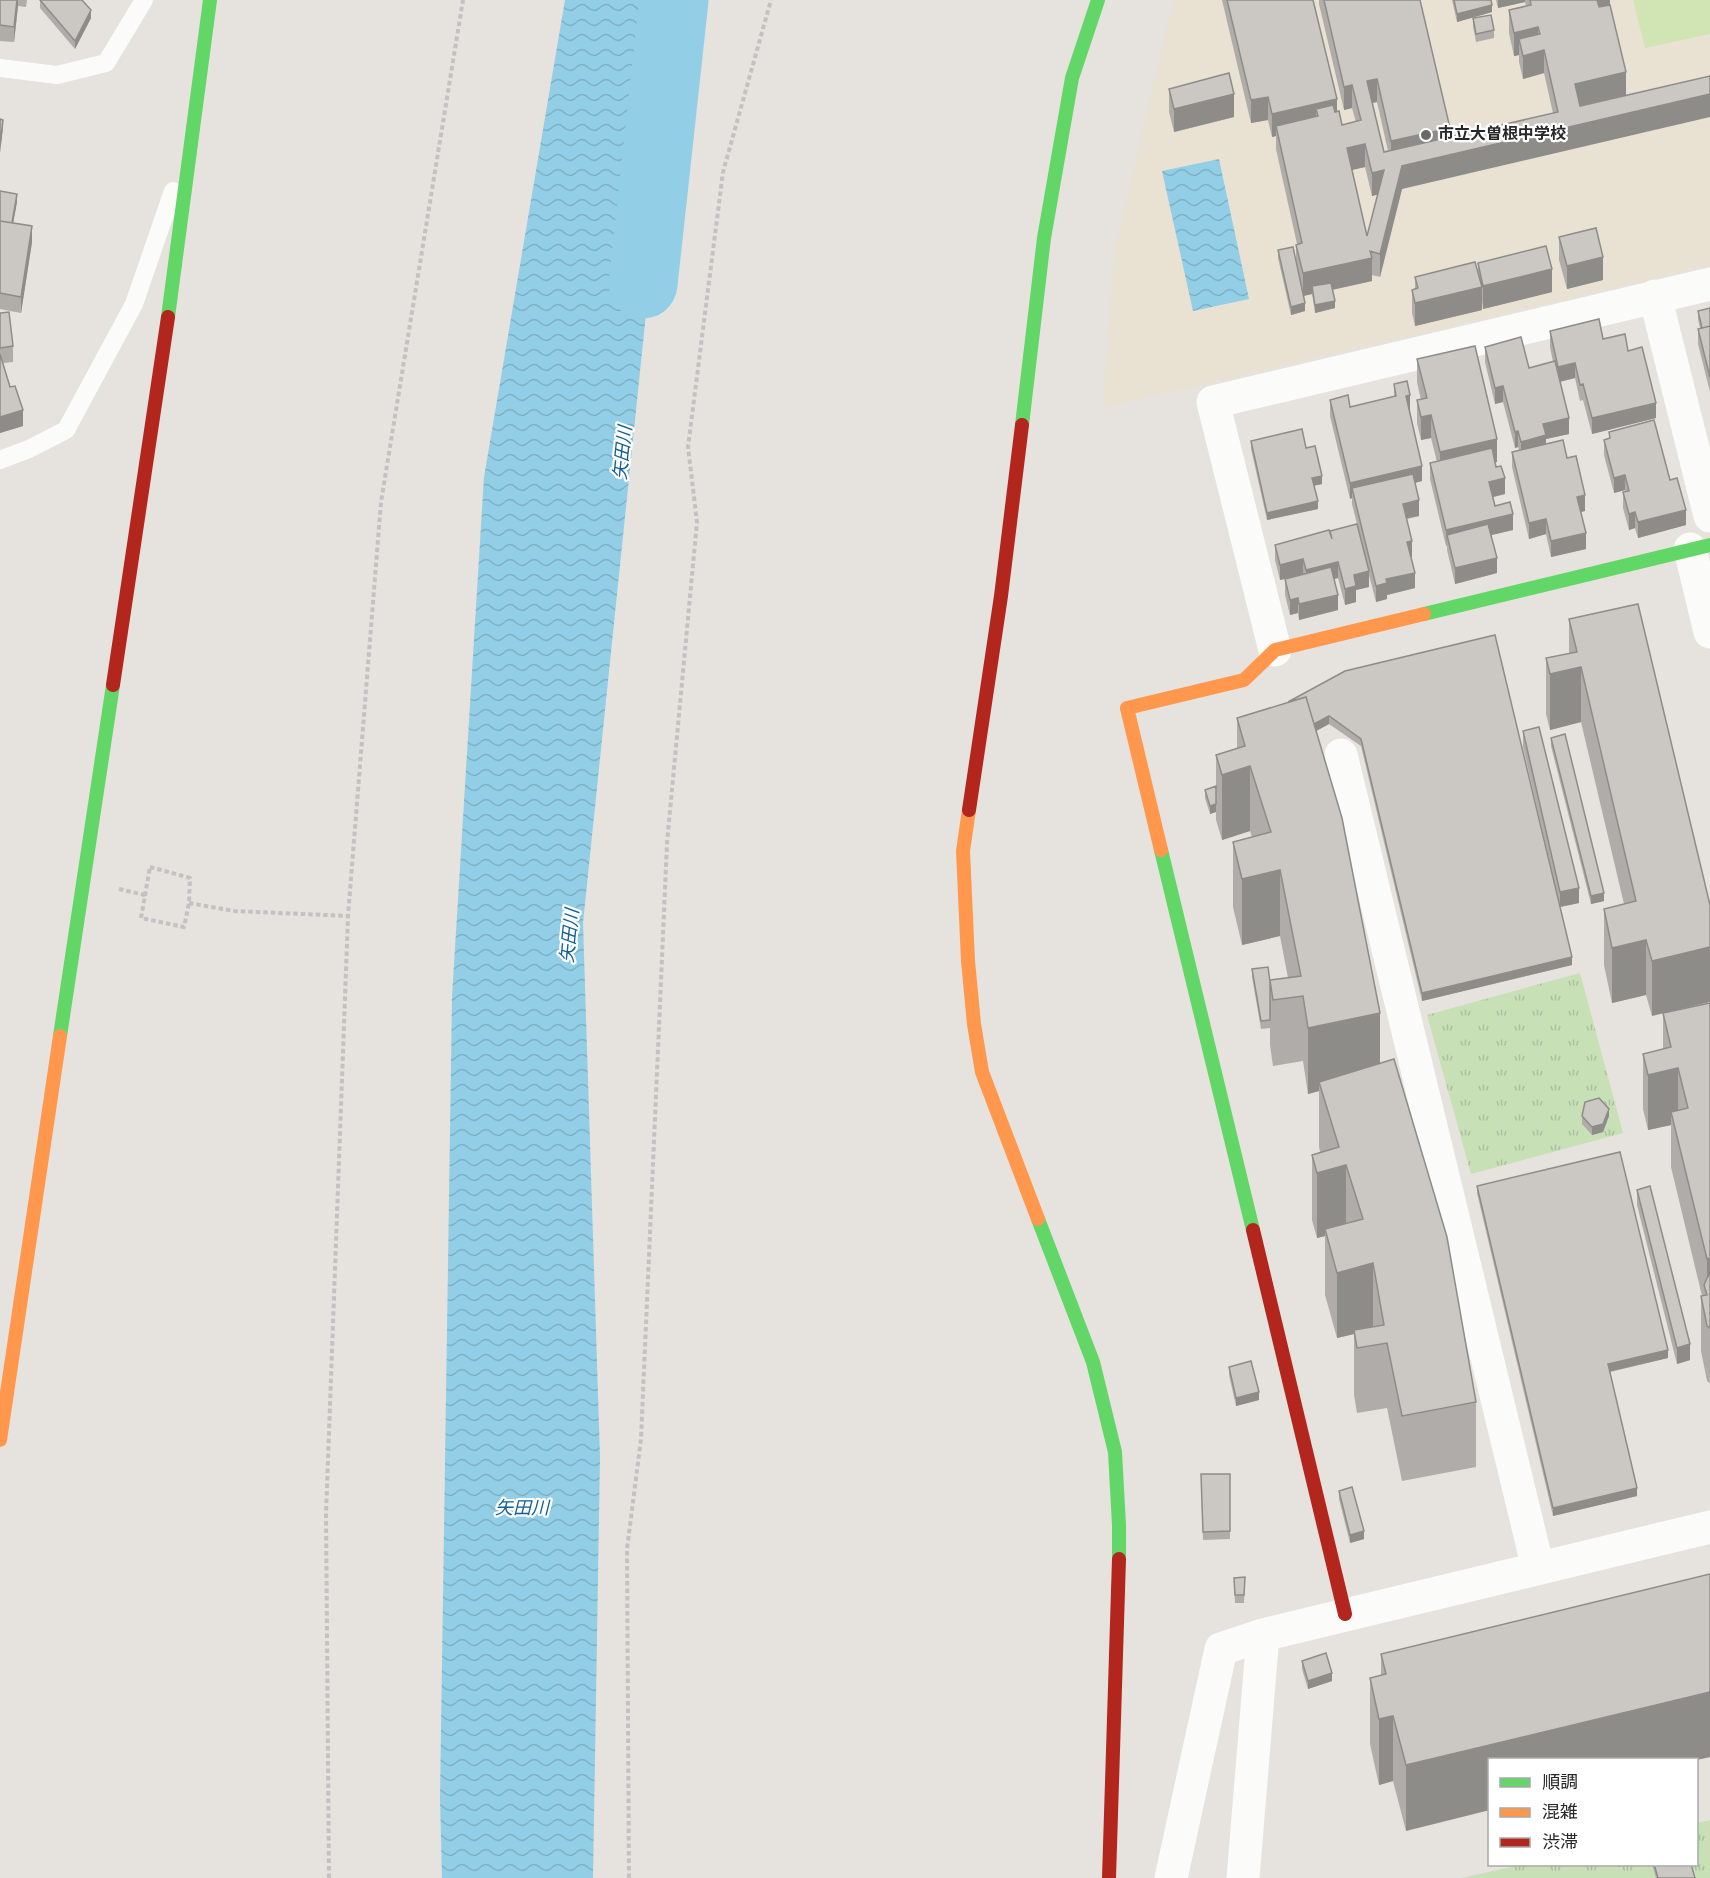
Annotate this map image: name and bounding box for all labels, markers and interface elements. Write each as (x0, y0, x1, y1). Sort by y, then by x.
place label: 市立大曽根中学校 (1438, 125, 1566, 145)
marker: 市立大曽根中学校 (1419, 128, 1433, 142)
water label: 矢田川 (610, 423, 638, 481)
water label: 矢田川 (557, 906, 585, 964)
water label: 矢田川 (495, 1498, 551, 1521)
legend (1488, 1758, 1698, 1866)
text: 順調 (1542, 1772, 1578, 1795)
text: 混雑 (1542, 1802, 1578, 1825)
text: 渋滞 (1542, 1832, 1578, 1855)

